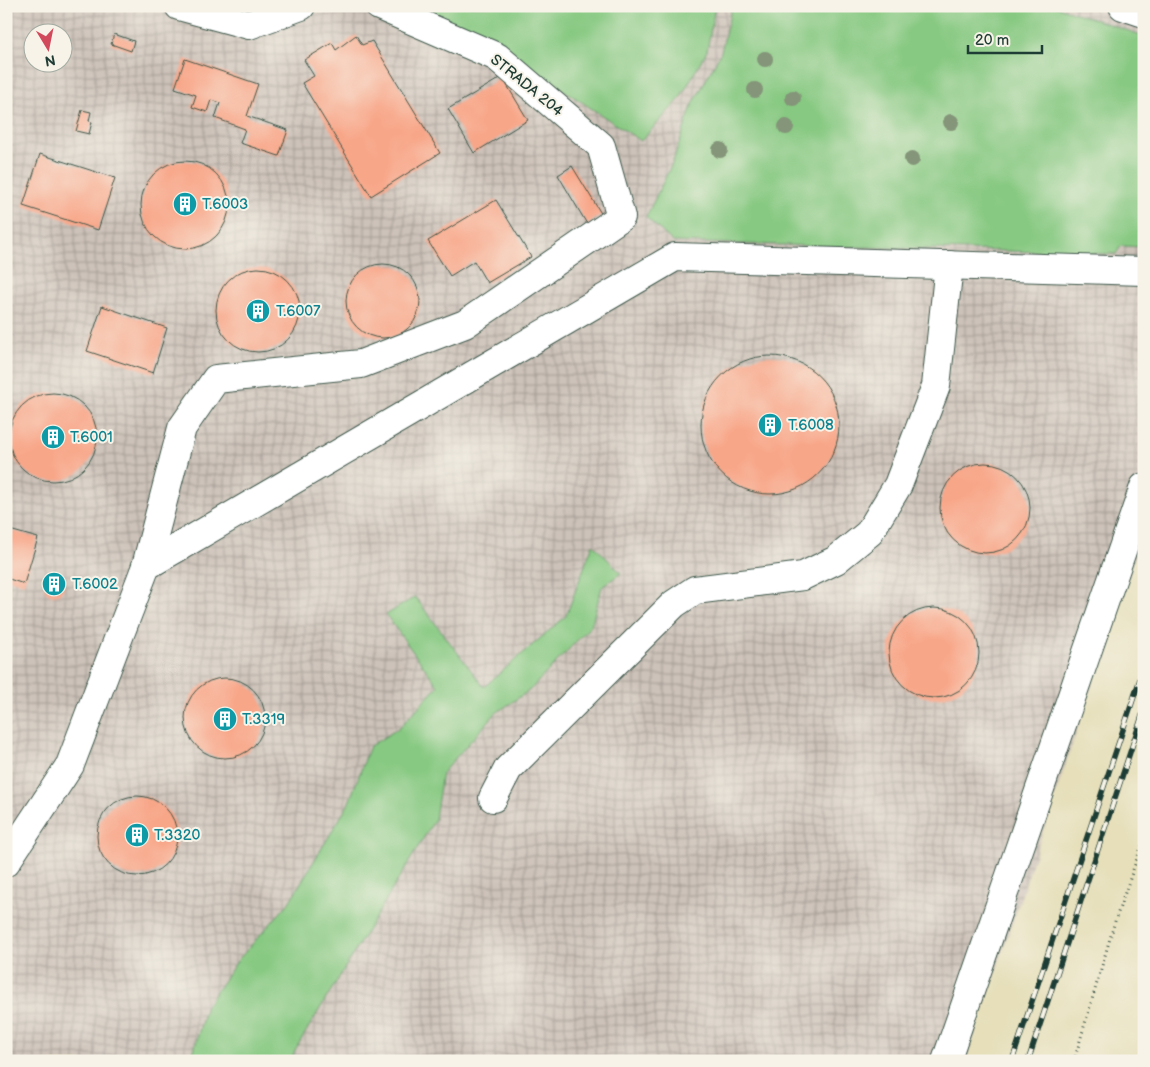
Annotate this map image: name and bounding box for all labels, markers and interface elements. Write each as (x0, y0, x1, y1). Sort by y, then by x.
north arrow (22, 22, 72, 72)
scale bar (968, 22, 1041, 54)
text: 20 m (975, 31, 1009, 50)
street label: STRADA 204 (486, 50, 567, 121)
text: N (44, 51, 57, 70)
building icon: T.6003 (172, 191, 198, 217)
place label: T.6003 (202, 195, 248, 214)
building icon: T.6007 (245, 298, 271, 324)
place label: T.6007 (276, 302, 321, 321)
building icon: T.6008 (757, 412, 783, 438)
place label: T.6008 (788, 416, 834, 435)
building icon: T.6001 (40, 424, 66, 450)
place label: T.6001 (70, 428, 113, 447)
building icon: T.6002 (41, 571, 67, 597)
place label: T.6002 (72, 575, 118, 594)
building icon: T.3319 (212, 706, 238, 732)
place label: T.3319 (242, 710, 285, 729)
building icon: T.3320 (124, 822, 150, 848)
place label: T.3320 (154, 826, 201, 845)

